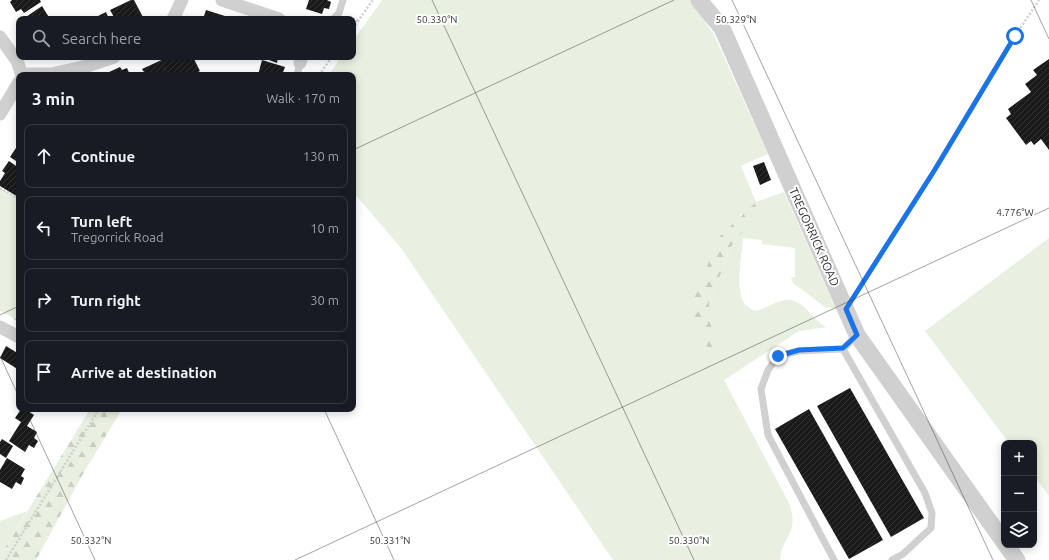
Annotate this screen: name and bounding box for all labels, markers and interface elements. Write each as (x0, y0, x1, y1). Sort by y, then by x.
text: 50.330°N (416, 14, 458, 25)
text: 50.329°N (715, 14, 757, 25)
search box (16, 16, 356, 60)
icon: search (30, 27, 52, 49)
route start (1006, 27, 1024, 45)
text: Search here (62, 30, 141, 47)
text: 3 min (32, 89, 75, 108)
text: Walk · 170 m (266, 91, 340, 105)
icon: ahead (33, 145, 55, 167)
text: Continue (71, 148, 135, 165)
text: 130 m (303, 149, 339, 163)
street label: TREGORRICK ROAD (787, 186, 842, 288)
text: 4.776°W (996, 207, 1034, 218)
text: Turn left (71, 213, 132, 230)
icon: left (33, 217, 55, 239)
text: 10 m (310, 221, 339, 235)
text: Tregorrick Road (71, 230, 164, 244)
icon: right (33, 289, 55, 311)
text: Turn right (71, 292, 141, 309)
text: 30 m (310, 293, 339, 307)
route end (769, 347, 787, 365)
icon: arrive (33, 361, 55, 383)
text: Arrive at destination (71, 364, 217, 381)
map controls (1001, 440, 1037, 548)
button: + (1001, 440, 1037, 476)
button: − (1001, 476, 1037, 512)
button: layers (1001, 512, 1037, 548)
text: 50.332°N (70, 535, 112, 546)
text: 50.331°N (369, 535, 411, 546)
text: 50.330°N (668, 535, 710, 546)

